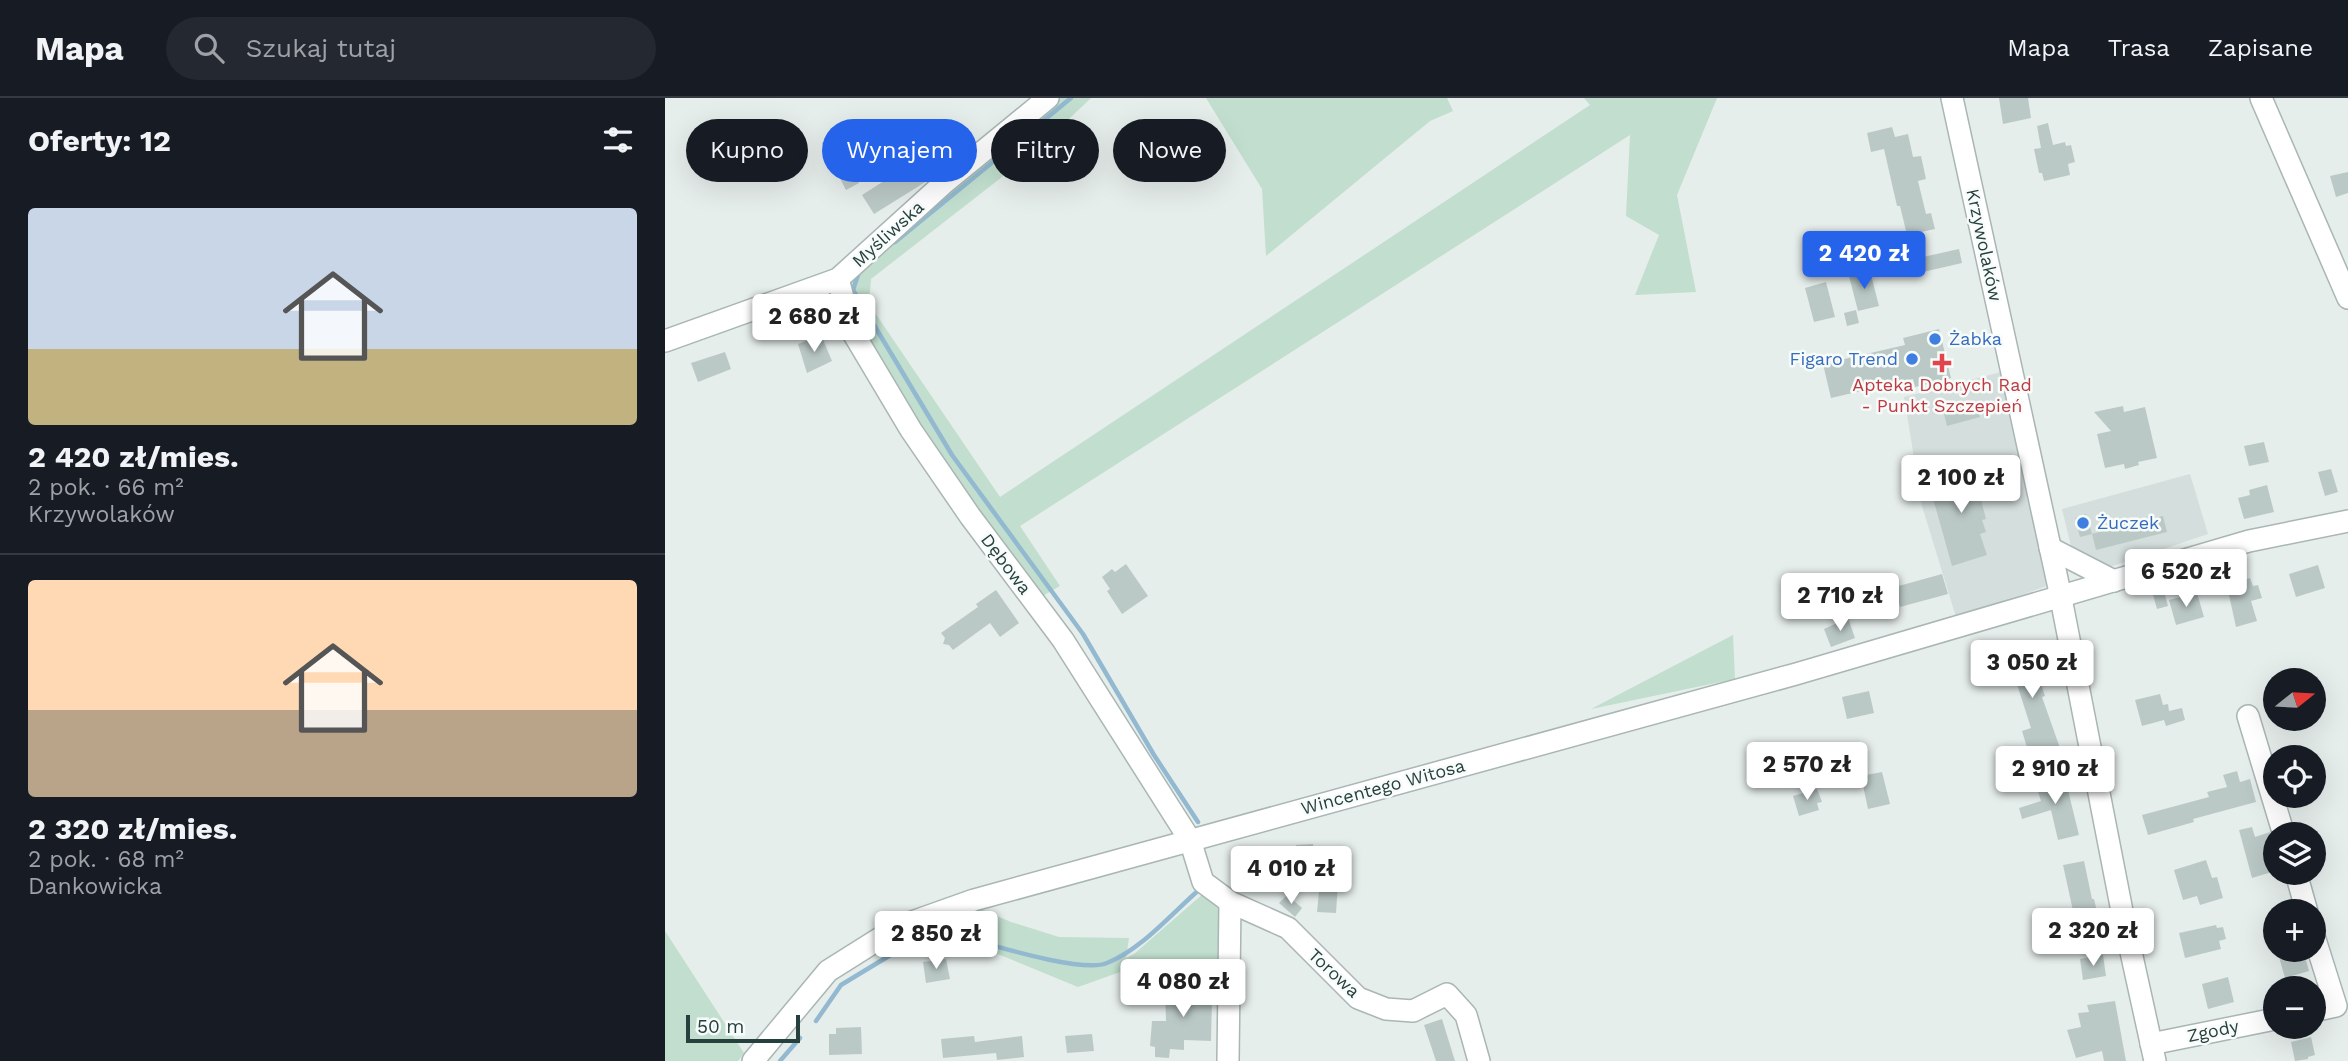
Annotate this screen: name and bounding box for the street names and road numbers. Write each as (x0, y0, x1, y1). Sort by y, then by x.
street label: Krzywolaków (1962, 187, 2007, 303)
street label: Myśliwska (848, 196, 928, 271)
street label: Dębowa (977, 529, 1036, 598)
street label: Wincentego Witosa (1299, 755, 1467, 819)
street label: Torowa (1304, 944, 1364, 1002)
street label: Zgody (2185, 1015, 2241, 1046)

